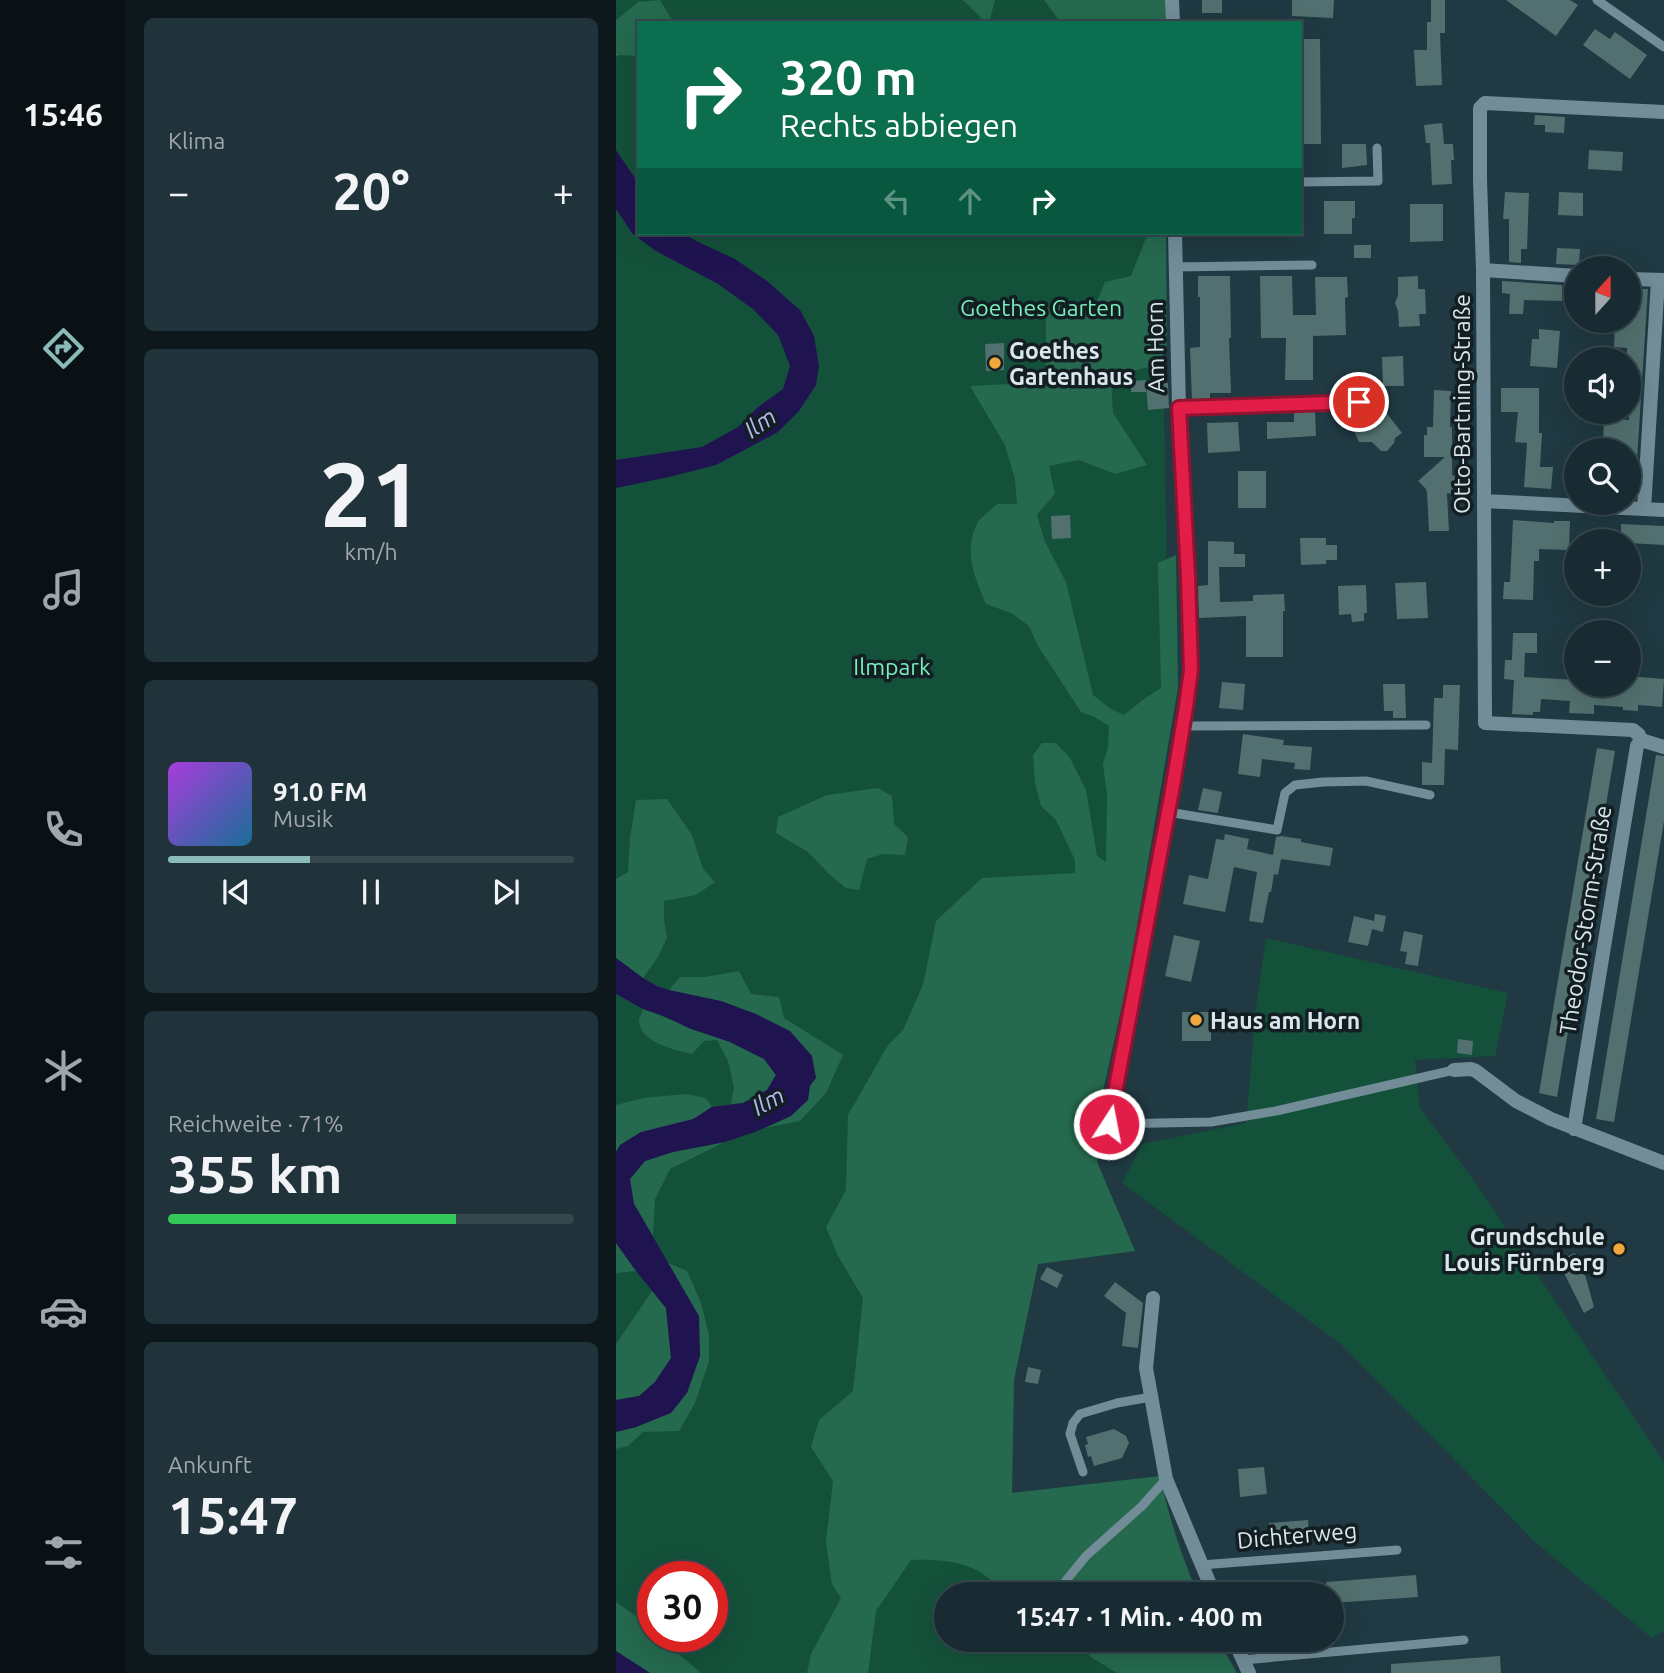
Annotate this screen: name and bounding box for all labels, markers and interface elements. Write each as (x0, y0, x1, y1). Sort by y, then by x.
icon: right (665, 49, 756, 140)
text: 320 m (780, 49, 917, 104)
text: 15:46 (23, 96, 103, 132)
text: Rechts abbiegen (780, 107, 1018, 143)
text: Klima (168, 128, 225, 153)
text: 20° (332, 162, 410, 220)
text: − (168, 171, 189, 213)
text: + (553, 171, 574, 213)
icon: left (878, 182, 916, 220)
icon: ahead (951, 182, 989, 220)
icon: right (1024, 182, 1062, 220)
north arrow (1564, 256, 1642, 332)
map controls (1564, 256, 1641, 697)
street label: Otto-Bartning-Straße (1449, 294, 1474, 514)
park label: Goethes Garten (960, 295, 1122, 320)
street label: Am Horn (1142, 301, 1168, 393)
icon: directions (39, 324, 88, 373)
place label: Goethes Gartenhaus (1009, 338, 1133, 389)
button: sound (1564, 347, 1641, 424)
marker: Goethes Gartenhaus (987, 355, 1003, 371)
pin (1329, 372, 1389, 432)
icon: arrive (1340, 383, 1378, 421)
water label: Ilm (739, 403, 781, 443)
button: search (1564, 438, 1641, 515)
text: 21 (320, 442, 422, 544)
button: + (1564, 529, 1641, 606)
text: km/h (344, 539, 398, 564)
icon: music (39, 565, 88, 614)
button: − (1564, 620, 1641, 697)
park label: Ilmpark (853, 654, 931, 679)
text: 91.0 FM (273, 777, 367, 806)
street label: Theodor-Storm-Straße (1555, 804, 1615, 1036)
icon: phone (39, 805, 88, 854)
text: Musik (273, 806, 333, 831)
icon: previous (217, 873, 255, 911)
icon: pause (352, 873, 390, 911)
icon: next (487, 873, 525, 911)
place label: Haus am Horn (1210, 1008, 1360, 1033)
marker: Haus am Horn (1188, 1012, 1204, 1028)
icon: climate (39, 1046, 88, 1095)
water label: Ilm (747, 1081, 789, 1121)
position arrow (1072, 1087, 1146, 1161)
text: Reichweite · 71% (168, 1111, 344, 1136)
text: 355 km (168, 1145, 342, 1203)
place label: Grundschule Louis Fürnberg (1444, 1224, 1605, 1275)
marker: Grundschule Louis Fürnberg (1611, 1241, 1627, 1257)
icon: car (39, 1287, 88, 1336)
text: Ankunft (168, 1452, 252, 1477)
text: 15:47 (168, 1486, 298, 1544)
street label: Dichterweg (1236, 1517, 1358, 1553)
icon: filters (39, 1528, 88, 1577)
speed limit sign: 30 (637, 1561, 728, 1652)
text: 15:47 · 1 Min. · 400 m (1015, 1602, 1263, 1631)

